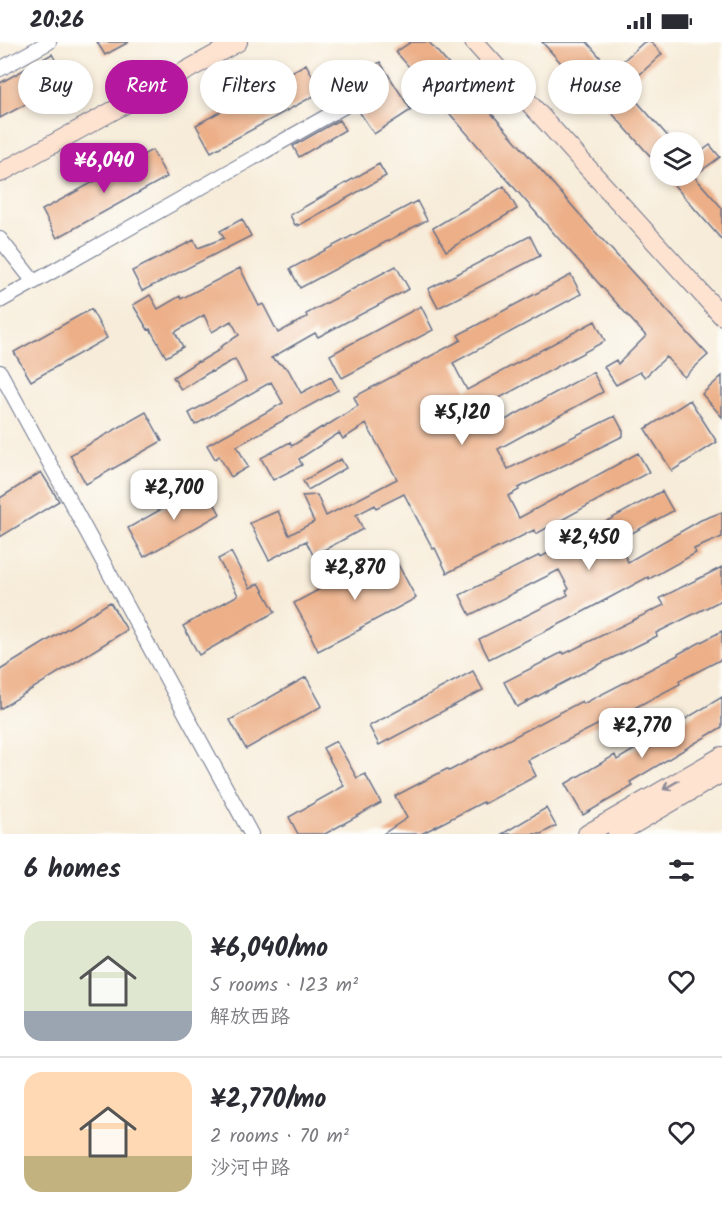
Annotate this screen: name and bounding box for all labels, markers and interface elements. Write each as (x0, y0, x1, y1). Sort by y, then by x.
text: 20:26 (30, 4, 84, 39)
chip: Buy (18, 60, 93, 114)
chip: Rent (105, 60, 188, 114)
chip: Filters (200, 60, 297, 114)
chip: New (309, 60, 389, 114)
chip: Apartment (401, 60, 536, 114)
chip: House (548, 60, 642, 114)
map controls (650, 132, 704, 186)
button: layers (650, 132, 704, 186)
pin: ¥6,040 (55, 143, 153, 194)
text: ¥6,040 (74, 146, 134, 178)
pin: ¥5,120 (413, 395, 511, 446)
text: ¥5,120 (434, 398, 490, 430)
pin: ¥2,700 (125, 470, 223, 521)
text: ¥2,700 (144, 473, 204, 505)
pin: ¥2,450 (540, 520, 638, 571)
text: ¥2,450 (559, 523, 619, 555)
pin: ¥2,870 (306, 550, 404, 601)
text: ¥2,870 (325, 553, 385, 585)
pin: ¥2,770 (593, 708, 691, 759)
text: ¥2,770 (613, 711, 671, 743)
one-way arrow (663, 779, 680, 791)
text: 6 homes (24, 849, 121, 891)
icon: filters (665, 854, 698, 887)
text: ¥6,040/mo (210, 928, 328, 970)
icon: home (72, 945, 144, 1017)
icon: heart (665, 965, 698, 998)
text: 5 rooms · 123 m² (210, 970, 358, 1002)
text: 解放西路 (210, 1002, 290, 1034)
text: ¥2,770/mo (210, 1079, 326, 1121)
icon: home (72, 1096, 144, 1168)
icon: heart (665, 1116, 698, 1149)
text: 2 rooms · 70 m² (210, 1121, 349, 1153)
text: 沙河中路 (210, 1153, 290, 1185)

